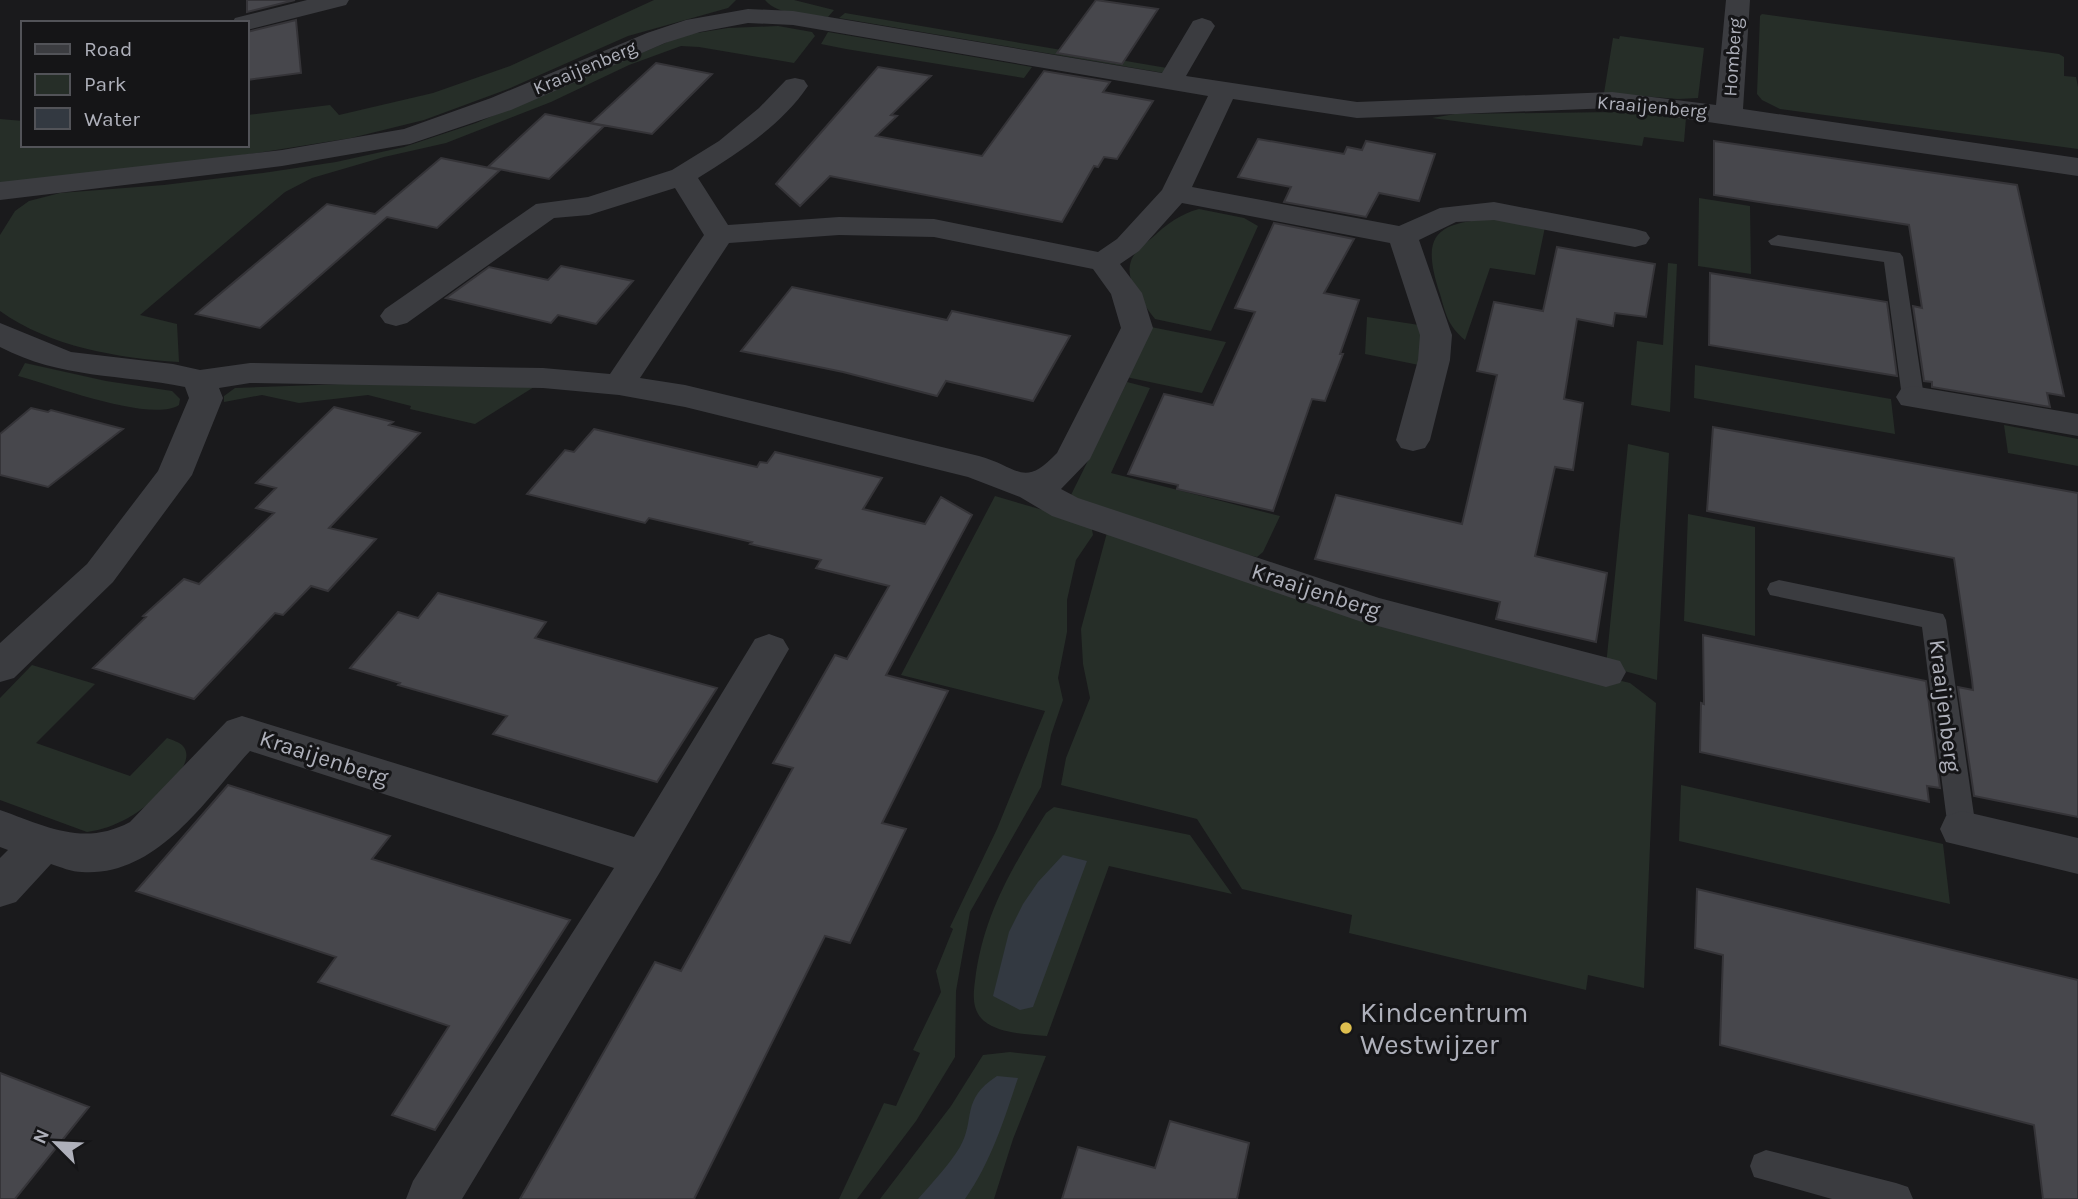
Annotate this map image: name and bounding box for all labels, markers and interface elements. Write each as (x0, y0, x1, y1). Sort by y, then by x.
street label: Homberg (1719, 16, 1747, 97)
legend (21, 21, 248, 147)
street label: Kraaijenberg (530, 36, 640, 100)
text: Road (84, 37, 132, 61)
text: Park (84, 72, 127, 96)
street label: Kraaijenberg (1596, 91, 1708, 123)
text: Water (84, 107, 140, 131)
street label: Kraaijenberg (1248, 557, 1384, 625)
street label: Kraaijenberg (1923, 638, 1967, 774)
street label: Kraaijenberg (256, 724, 392, 792)
place label: Kindcentrum Westwijzer (1360, 996, 1528, 1061)
marker: Kindcentrum Westwijzer (1338, 1020, 1354, 1036)
north arrow (21, 1108, 91, 1178)
text: N (29, 1126, 54, 1147)

